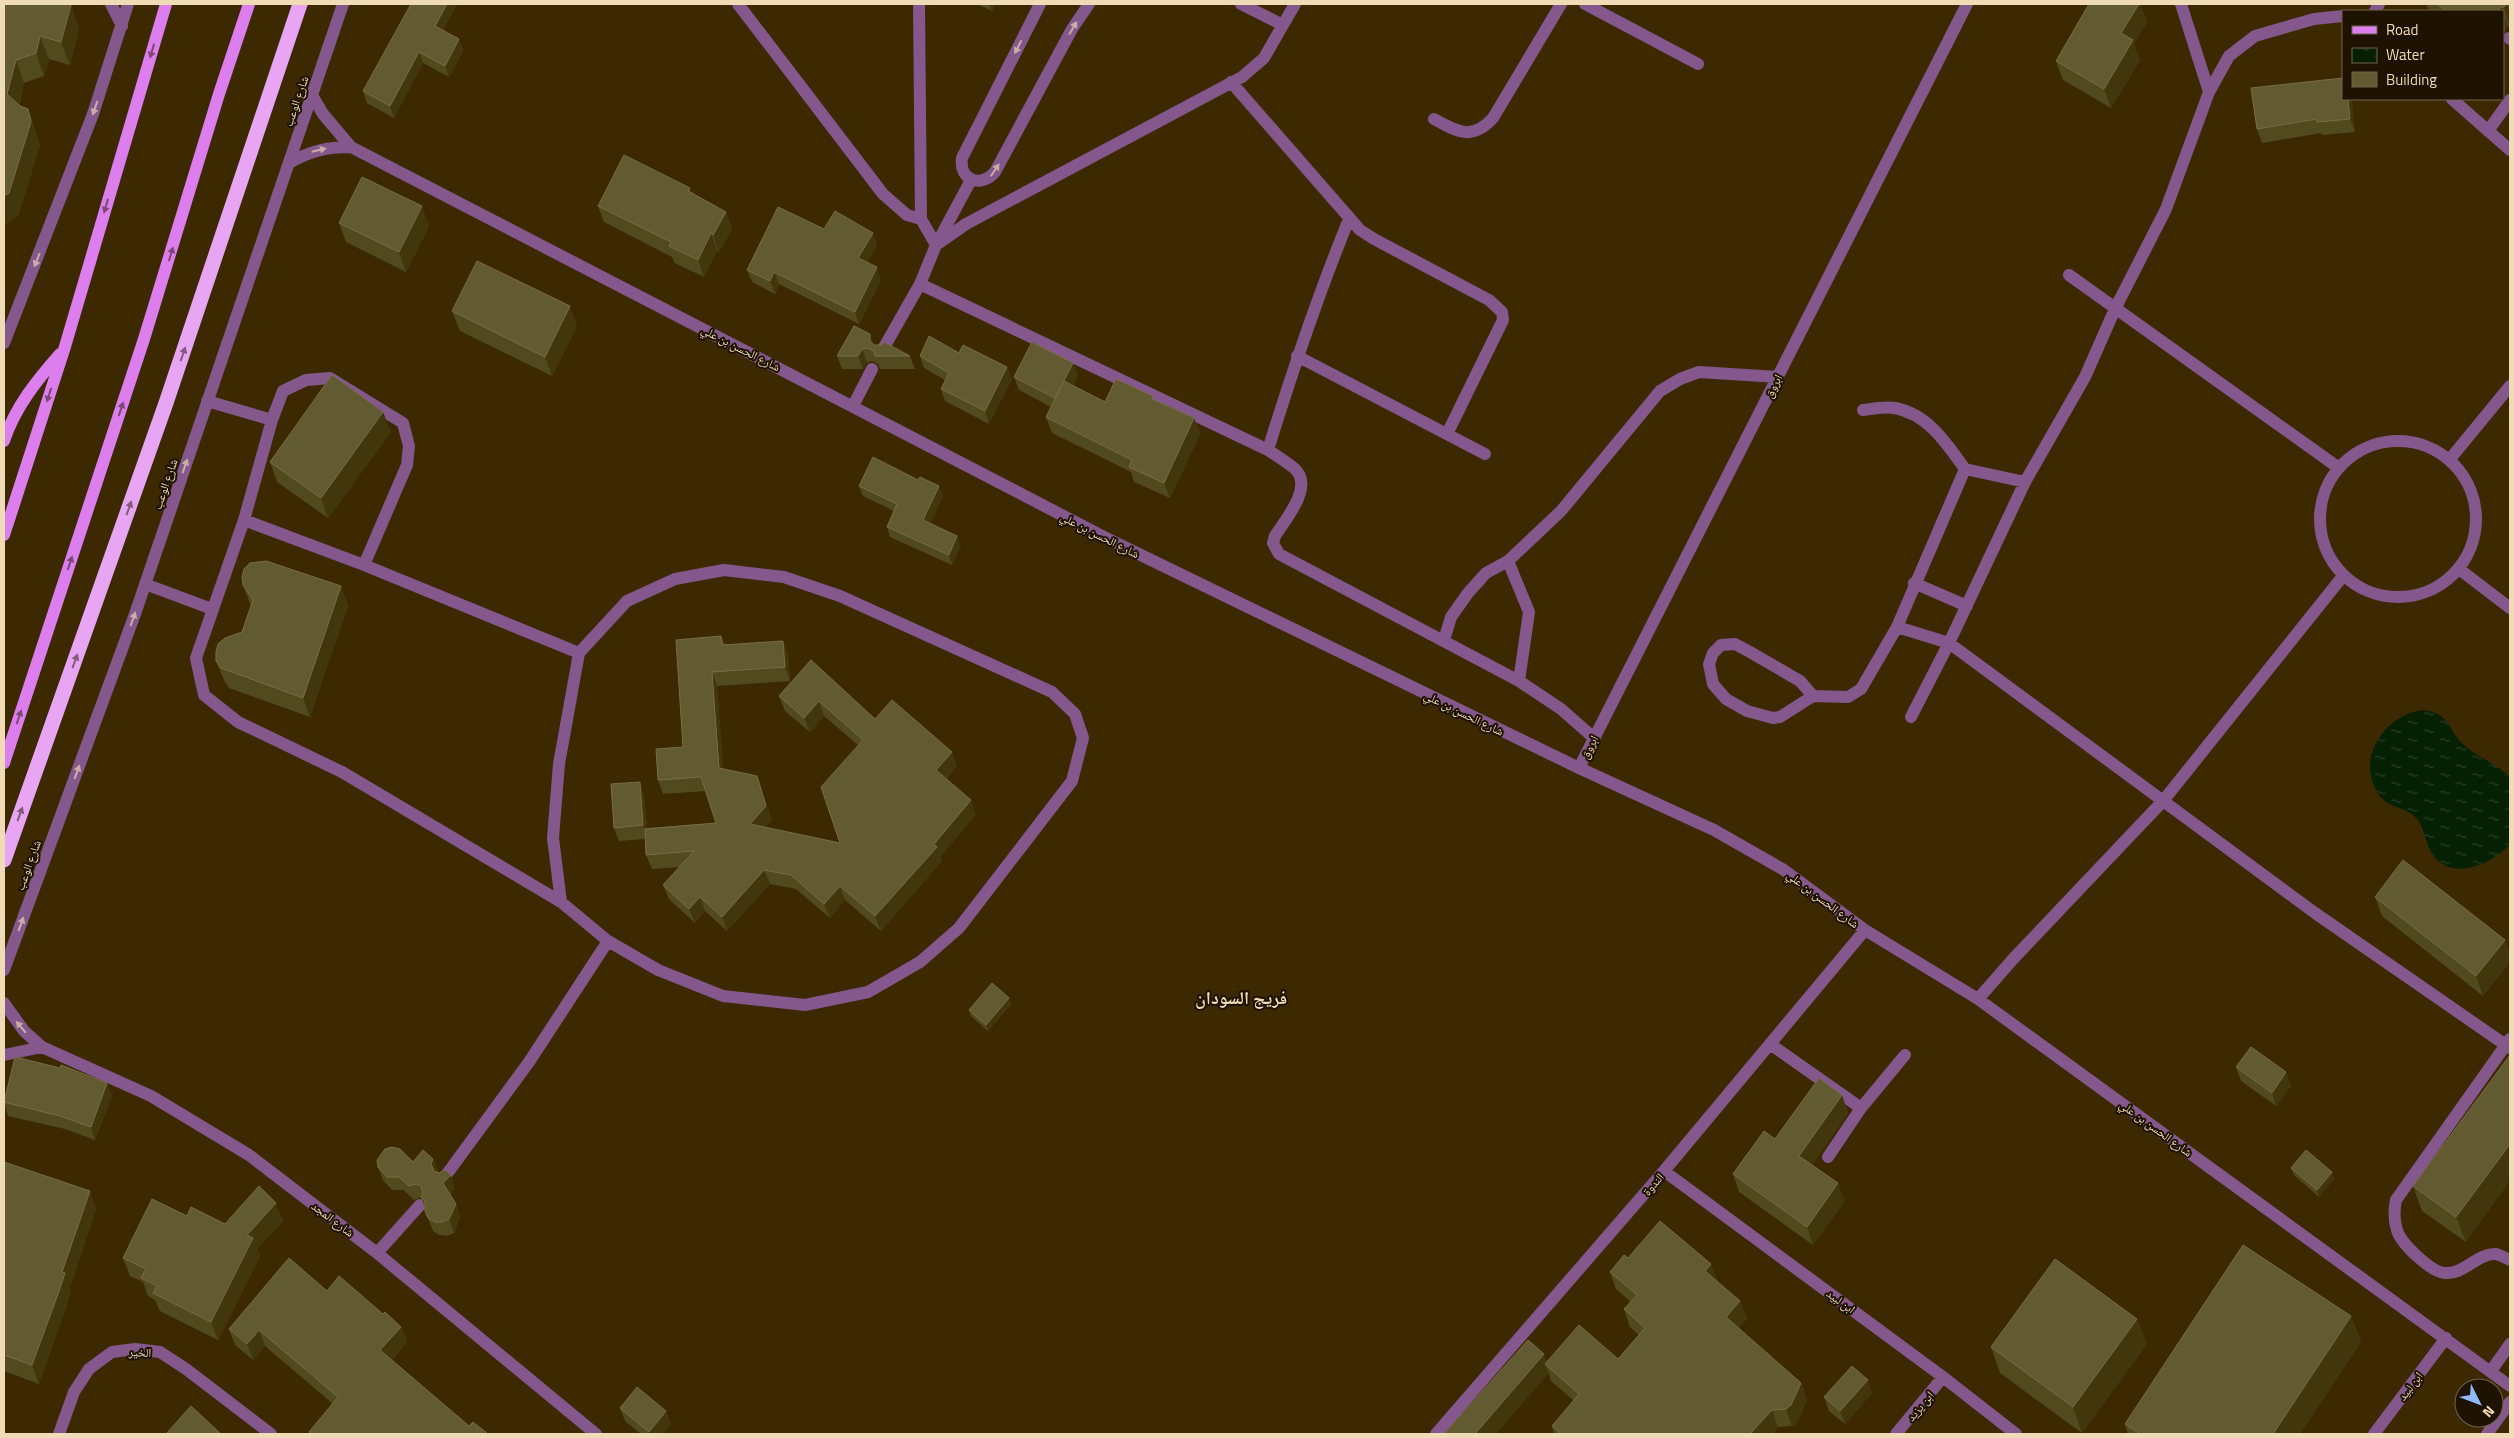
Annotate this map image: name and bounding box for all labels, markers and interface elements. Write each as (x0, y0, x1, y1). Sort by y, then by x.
legend (2342, 10, 2504, 100)
text: Road (2386, 18, 2418, 41)
one-way arrow (1069, 21, 1078, 34)
one-way arrow (1014, 40, 1022, 54)
one-way arrow (148, 43, 156, 58)
text: Water (2386, 43, 2425, 66)
text: Building (2386, 68, 2437, 91)
street label: شارع الوعب (278, 73, 314, 129)
one-way arrow (91, 101, 98, 116)
one-way arrow (311, 146, 326, 154)
one-way arrow (990, 163, 1000, 177)
one-way arrow (102, 199, 110, 214)
one-way arrow (167, 246, 175, 261)
one-way arrow (32, 253, 40, 267)
street label: شارع الحسن بن علي (698, 320, 784, 377)
one-way arrow (179, 346, 187, 361)
street label: ابروق (1759, 371, 1787, 401)
one-way arrow (45, 388, 52, 403)
one-way arrow (118, 401, 126, 416)
street label: شارع الوعب (147, 456, 183, 512)
one-way arrow (182, 458, 189, 473)
one-way arrow (126, 500, 133, 515)
street label: شارع الحسن بن علي (1057, 507, 1143, 564)
one-way arrow (67, 555, 75, 570)
one-way arrow (130, 612, 137, 627)
one-way arrow (71, 653, 79, 668)
street label: شارع الحسن بن علي (1420, 685, 1507, 742)
one-way arrow (15, 709, 23, 724)
street label: ابروق (1575, 732, 1603, 762)
one-way arrow (73, 764, 81, 779)
one-way arrow (16, 806, 24, 821)
street label: شارع الوعب (10, 837, 46, 893)
street label: شارع الحسن بن علي (1782, 865, 1863, 934)
one-way arrow (18, 917, 25, 932)
district label: فريج السودان (1195, 984, 1287, 1011)
one-way arrow (16, 1020, 27, 1033)
street label: شارع الحسن بن علي (2115, 1095, 2197, 1162)
street label: الندوة (1638, 1168, 1668, 1200)
street label: شارع المجد (308, 1197, 359, 1242)
street label: ابن لبيد (1823, 1284, 1860, 1318)
street label: الخير (127, 1342, 152, 1362)
street label: ابن لبيد (2393, 1367, 2427, 1404)
north arrow (2454, 1378, 2504, 1428)
street label: ابن يزيد (1902, 1387, 1938, 1425)
text: N (2478, 1401, 2500, 1423)

